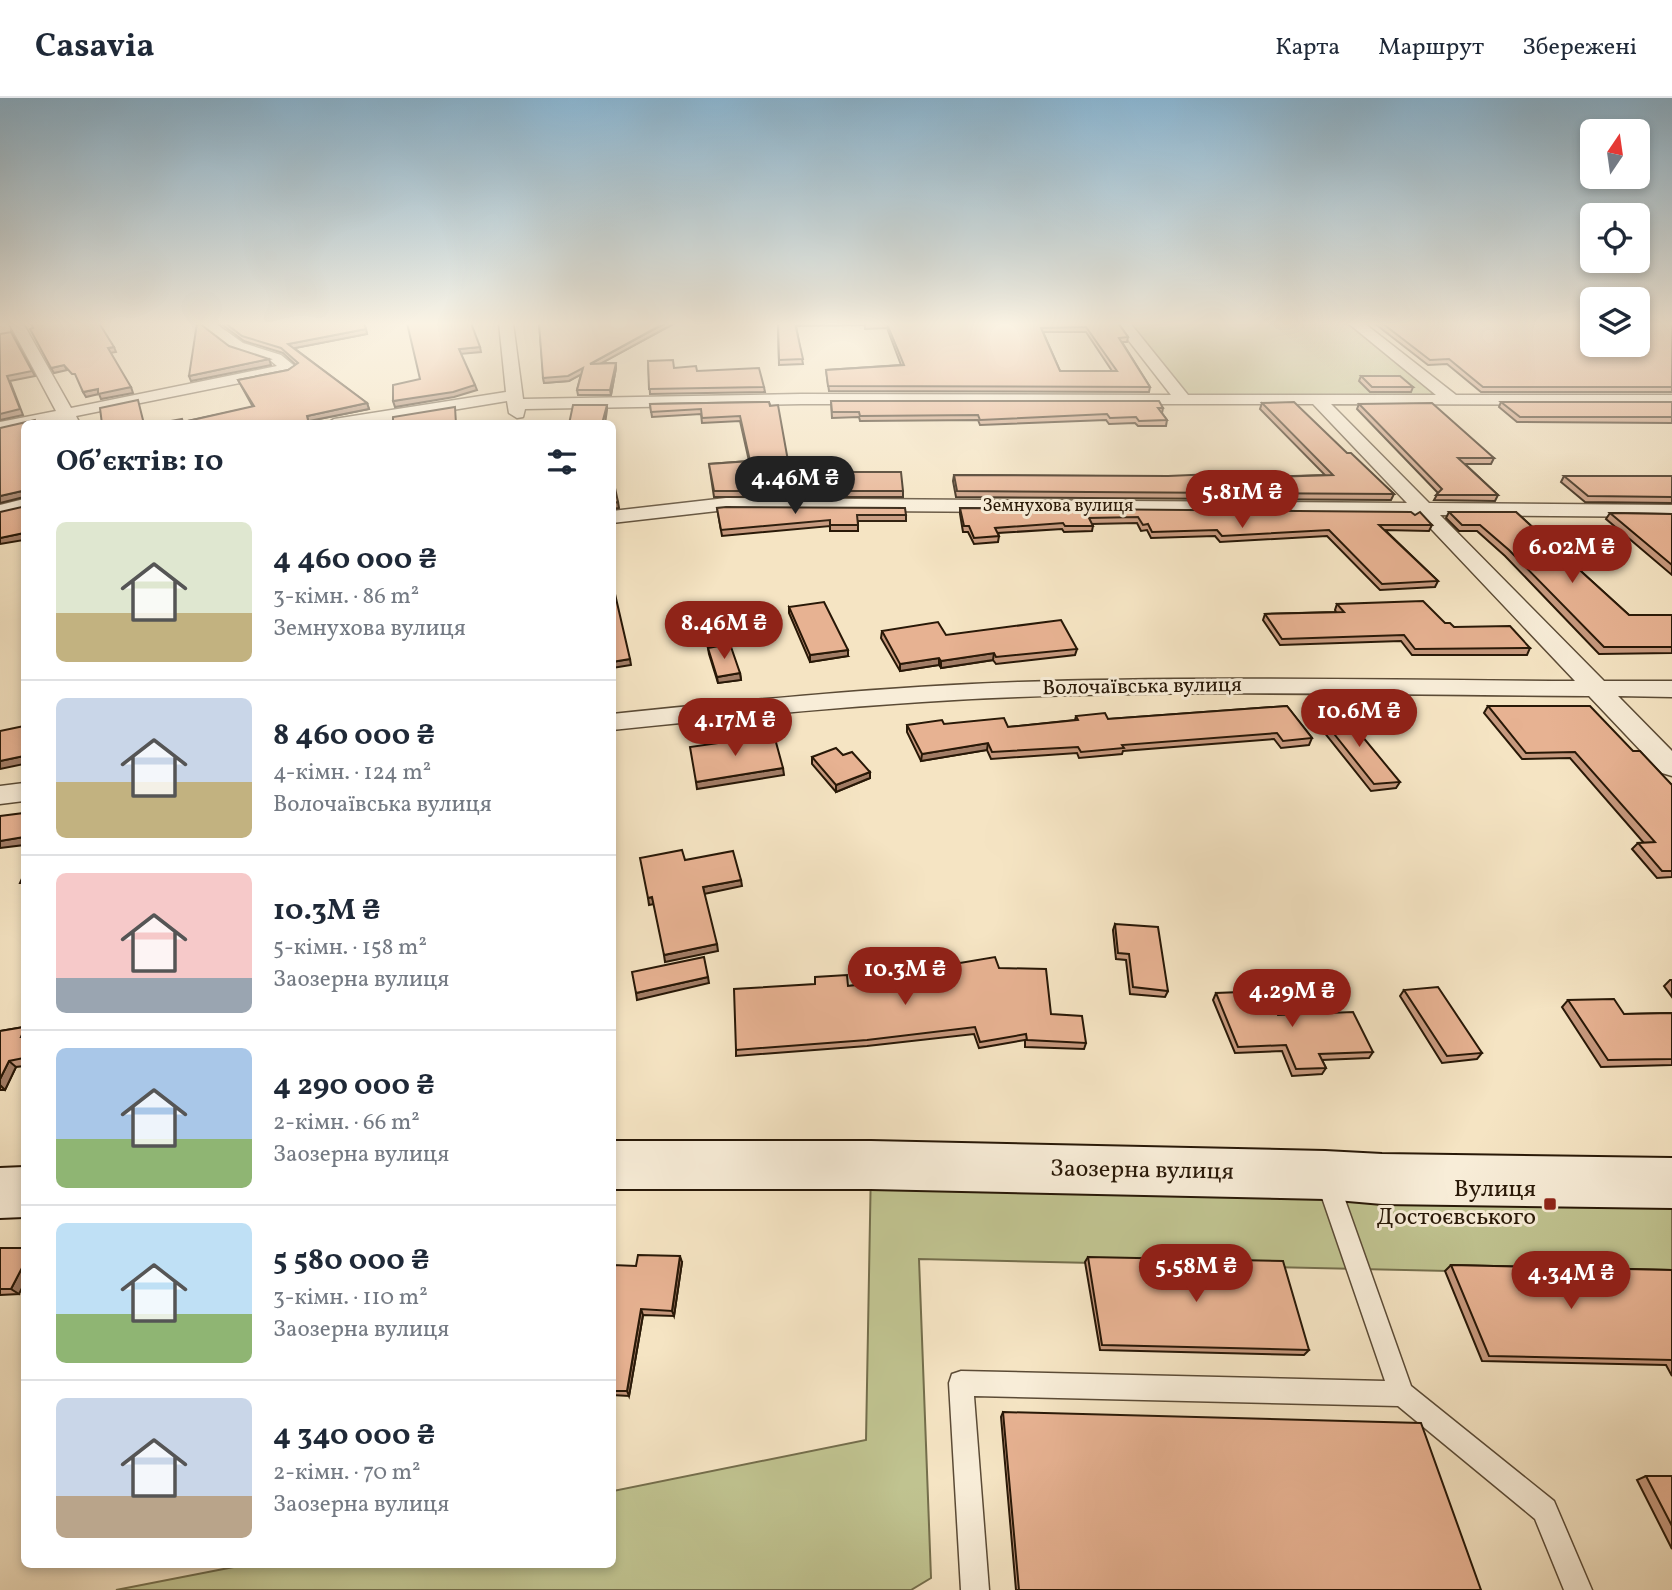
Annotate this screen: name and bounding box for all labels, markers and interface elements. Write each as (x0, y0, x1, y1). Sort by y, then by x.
text: Casavia (35, 25, 155, 71)
text: Карта (1275, 31, 1340, 65)
text: Маршрут (1378, 31, 1484, 65)
text: Збережені (1522, 31, 1637, 65)
north arrow (1580, 119, 1650, 189)
map controls (1580, 119, 1650, 357)
button: locate (1580, 203, 1650, 273)
button: layers (1580, 287, 1650, 357)
text: Об’єктів: 10 (56, 441, 224, 483)
icon: filters (543, 443, 581, 481)
pin: 4.46M ₴ (730, 456, 860, 516)
text: 4.46M ₴ (751, 463, 839, 495)
pin: 5.81M ₴ (1177, 470, 1307, 530)
text: 5.81M ₴ (1202, 477, 1282, 509)
street label: Земнухова вулиця (983, 494, 1133, 519)
pin: 6.02M ₴ (1507, 526, 1637, 585)
text: 6.02M ₴ (1529, 532, 1615, 564)
text: 4 460 000 ₴ (273, 539, 437, 581)
icon: home (112, 550, 196, 634)
text: 3-кімн. · 86 m² (273, 581, 419, 613)
pin: 8.46M ₴ (659, 602, 789, 661)
text: 8.46M ₴ (681, 608, 767, 640)
text: Земнухова вулиця (273, 613, 466, 645)
street label: Волочаївська вулиця (1042, 671, 1242, 703)
pin: 10.6M ₴ (1294, 690, 1424, 749)
text: 10.6M ₴ (1317, 696, 1401, 728)
pin: 4.17M ₴ (670, 698, 800, 758)
text: 4.17M ₴ (694, 705, 776, 737)
text: 8 460 000 ₴ (273, 715, 435, 757)
icon: home (112, 726, 196, 810)
text: 4-кімн. · 124 m² (273, 757, 431, 789)
text: Волочаївська вулиця (273, 789, 492, 821)
text: 10.3M ₴ (273, 890, 381, 932)
icon: home (112, 901, 196, 985)
text: 5-кімн. · 158 m² (273, 932, 427, 964)
pin: 10.3M ₴ (840, 948, 970, 1007)
text: 10.3M ₴ (864, 954, 946, 986)
text: Заозерна вулиця (273, 964, 449, 996)
pin: 4.29M ₴ (1227, 970, 1357, 1029)
text: 4.29M ₴ (1249, 976, 1335, 1008)
text: 4 290 000 ₴ (273, 1065, 435, 1107)
icon: home (112, 1076, 196, 1160)
text: 2-кімн. · 66 m² (273, 1107, 420, 1139)
text: Заозерна вулиця (273, 1139, 449, 1171)
street label: Заозерна вулиця (1050, 1152, 1234, 1190)
place label: Вулиця Достоєвського (1376, 1173, 1536, 1235)
marker: Вулиця Достоєвського (1542, 1196, 1558, 1212)
text: 5 580 000 ₴ (273, 1240, 430, 1282)
pin: 5.58M ₴ (1131, 1244, 1261, 1304)
icon: home (112, 1251, 196, 1335)
text: 5.58M ₴ (1155, 1251, 1237, 1283)
pin: 4.34M ₴ (1506, 1252, 1636, 1311)
text: 4.34M ₴ (1528, 1258, 1614, 1290)
text: 3-кімн. · 110 m² (273, 1282, 428, 1314)
text: Заозерна вулиця (273, 1314, 449, 1346)
text: 4 340 000 ₴ (273, 1415, 435, 1457)
icon: home (112, 1426, 196, 1510)
text: 2-кімн. · 70 m² (273, 1457, 421, 1489)
text: Заозерна вулиця (273, 1489, 449, 1521)

